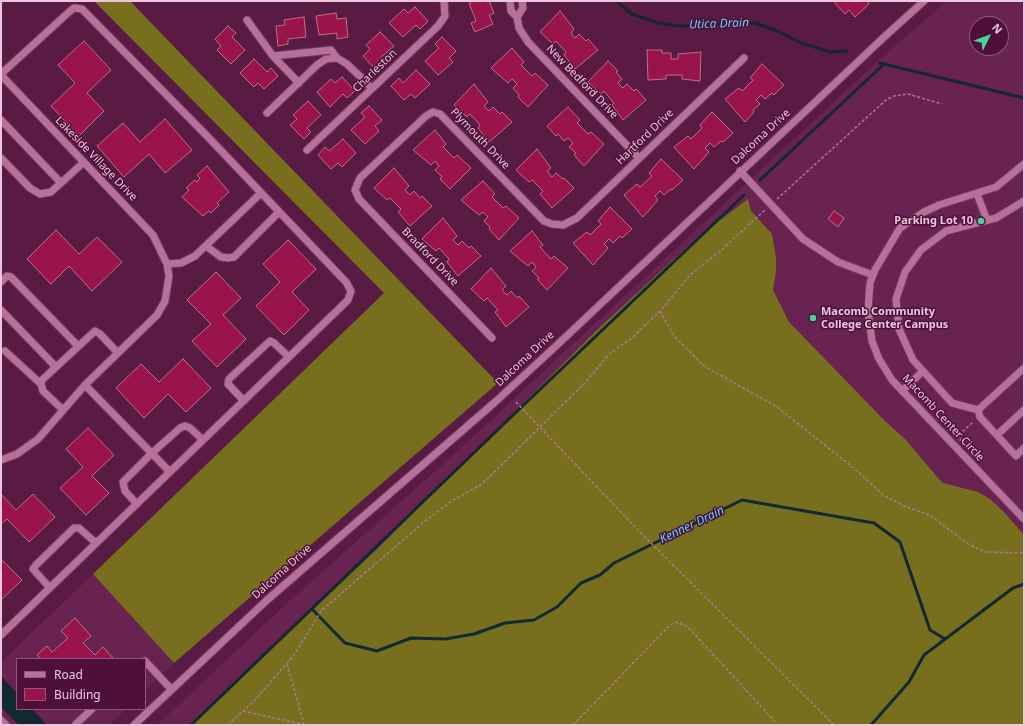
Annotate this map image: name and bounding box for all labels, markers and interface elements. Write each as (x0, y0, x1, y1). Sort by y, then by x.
water label: Utica Drain (689, 16, 749, 32)
north arrow (969, 16, 1009, 56)
text: N (989, 20, 1006, 37)
street label: New Bedford Drive (543, 42, 621, 122)
street label: Charleston (350, 47, 400, 95)
street label: Plymouth Drive (448, 106, 512, 172)
street label: Hartford Drive (614, 106, 676, 168)
street label: Dalcoma Drive (729, 106, 793, 168)
street label: Lakeside Village Drive (52, 114, 140, 204)
place label: Parking Lot 10 (894, 214, 973, 228)
marker: Parking Lot 10 (976, 216, 986, 226)
street label: Bradford Drive (399, 225, 461, 289)
place label: Macomb Community College Center Campus (821, 305, 948, 331)
marker: Macomb Community College Center Campus (808, 313, 818, 323)
street label: Dalcoma Drive (493, 328, 557, 390)
street label: Macomb Center Circle (899, 372, 987, 464)
water label: Kenner Drain (657, 503, 727, 547)
street label: Dalcoma Drive (250, 542, 314, 602)
legend (16, 658, 146, 710)
text: Road (54, 666, 83, 683)
text: Building (54, 686, 101, 703)

